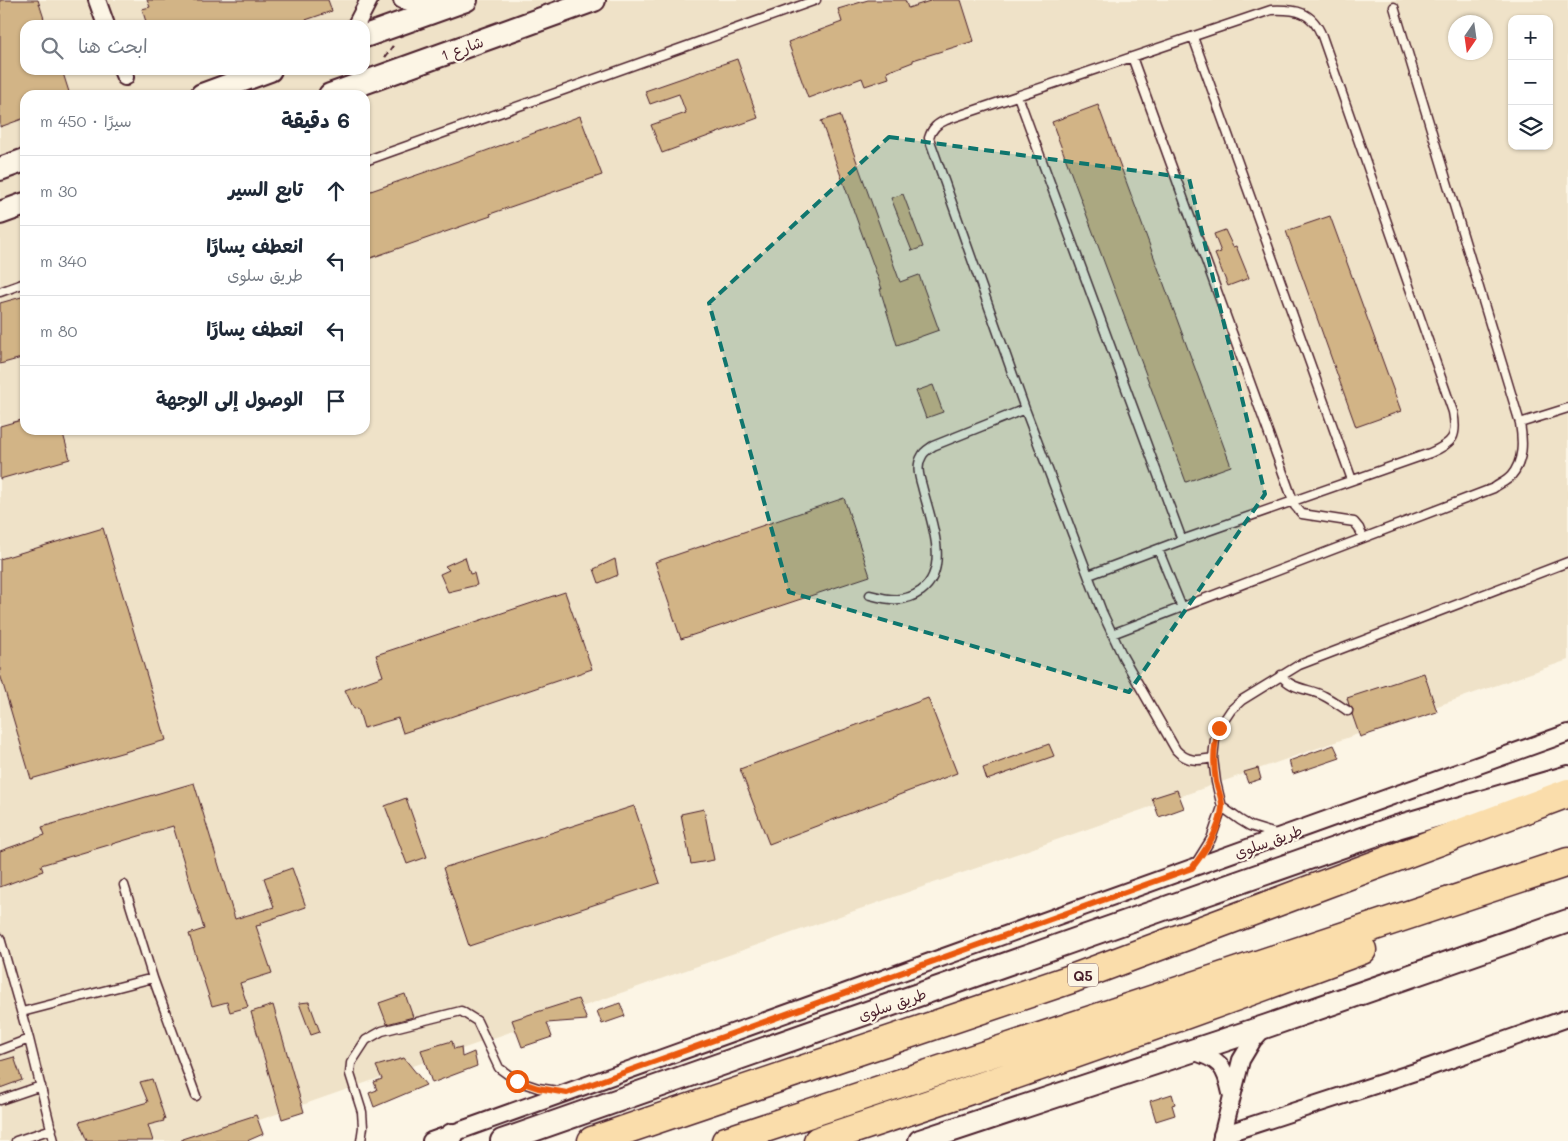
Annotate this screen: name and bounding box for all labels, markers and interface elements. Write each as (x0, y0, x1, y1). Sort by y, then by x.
north arrow (1448, 15, 1493, 60)
map controls (1508, 15, 1553, 150)
button: + (1508, 15, 1553, 60)
search box (20, 20, 370, 75)
street label: شارع 1 (438, 31, 486, 66)
text: ابحث هنا (78, 33, 148, 58)
icon: search (38, 34, 66, 62)
button: − (1508, 60, 1553, 105)
button: layers (1508, 105, 1553, 150)
text: 6 دقيقة (281, 106, 350, 133)
text: سيرًا · 450 m (40, 110, 132, 131)
text: تابع السير (228, 176, 303, 201)
icon: ahead (322, 177, 350, 205)
text: 30 m (40, 180, 77, 201)
text: انعطف يسارًا (206, 233, 303, 258)
icon: left (322, 247, 350, 275)
text: 340 m (40, 250, 87, 271)
text: طريق سلوى (227, 264, 303, 285)
text: انعطف يسارًا (206, 316, 303, 341)
icon: left (322, 317, 350, 345)
text: 80 m (40, 320, 77, 341)
text: الوصول إلى الوجهة (156, 386, 303, 411)
icon: arrive (322, 387, 350, 415)
route end (1208, 717, 1231, 740)
street label: طريق سلوى (1231, 819, 1305, 863)
road number: Q5 (1068, 964, 1098, 986)
street label: طريق سلوى (855, 983, 929, 1026)
route start (506, 1070, 529, 1093)

